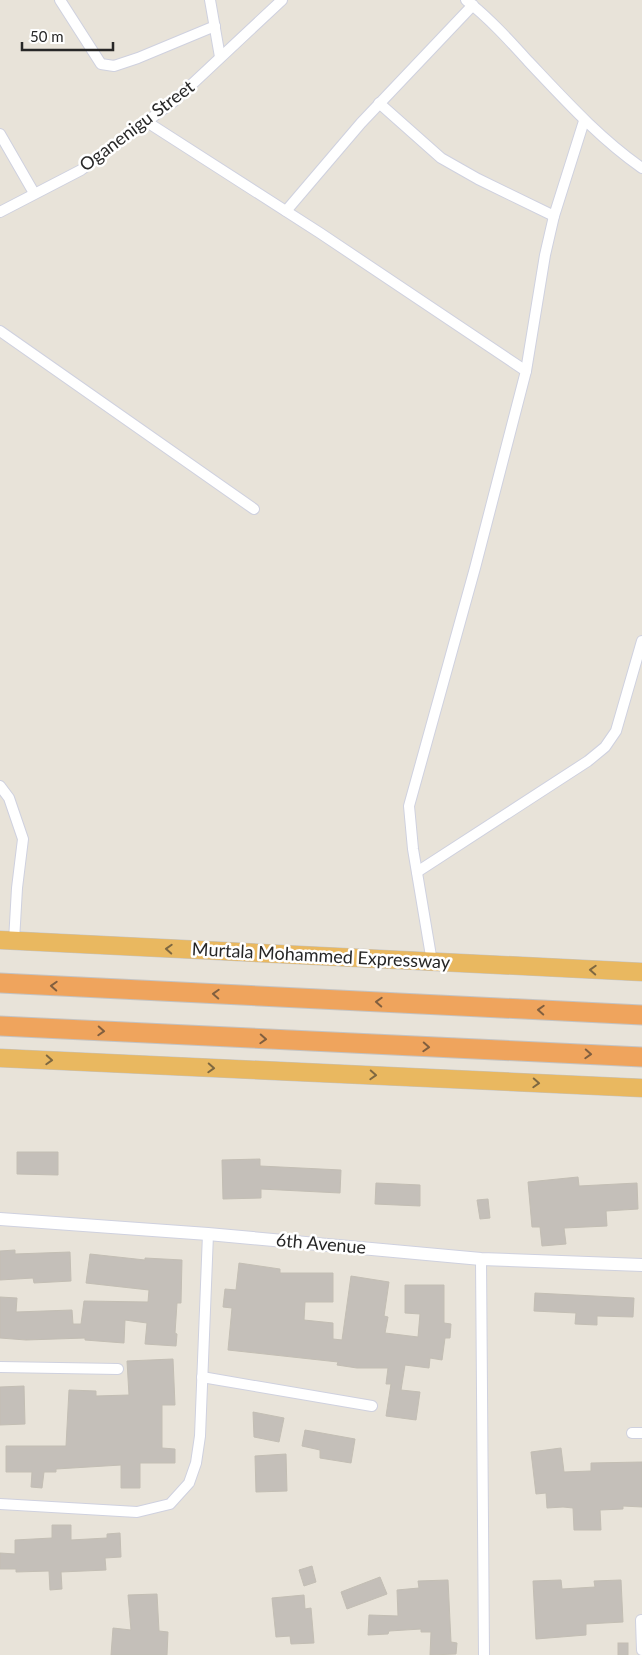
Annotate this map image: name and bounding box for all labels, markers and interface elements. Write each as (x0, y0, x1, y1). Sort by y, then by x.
scale bar (22, 20, 114, 52)
text: 50 m (30, 27, 64, 45)
street label: Oganenigu Street (75, 75, 198, 175)
street label: Murtala Mohammed Expressway (191, 937, 451, 973)
one-way arrow (165, 943, 173, 954)
one-way arrow (589, 965, 597, 975)
one-way arrow (50, 980, 58, 991)
one-way arrow (212, 988, 220, 999)
one-way arrow (374, 996, 382, 1007)
one-way arrow (537, 1004, 545, 1015)
one-way arrow (97, 1025, 105, 1036)
one-way arrow (260, 1033, 268, 1044)
one-way arrow (422, 1041, 430, 1052)
one-way arrow (584, 1049, 592, 1060)
one-way arrow (45, 1054, 53, 1065)
one-way arrow (207, 1062, 215, 1073)
one-way arrow (370, 1070, 378, 1081)
one-way arrow (532, 1078, 540, 1088)
street label: 6th Avenue (275, 1228, 367, 1258)

